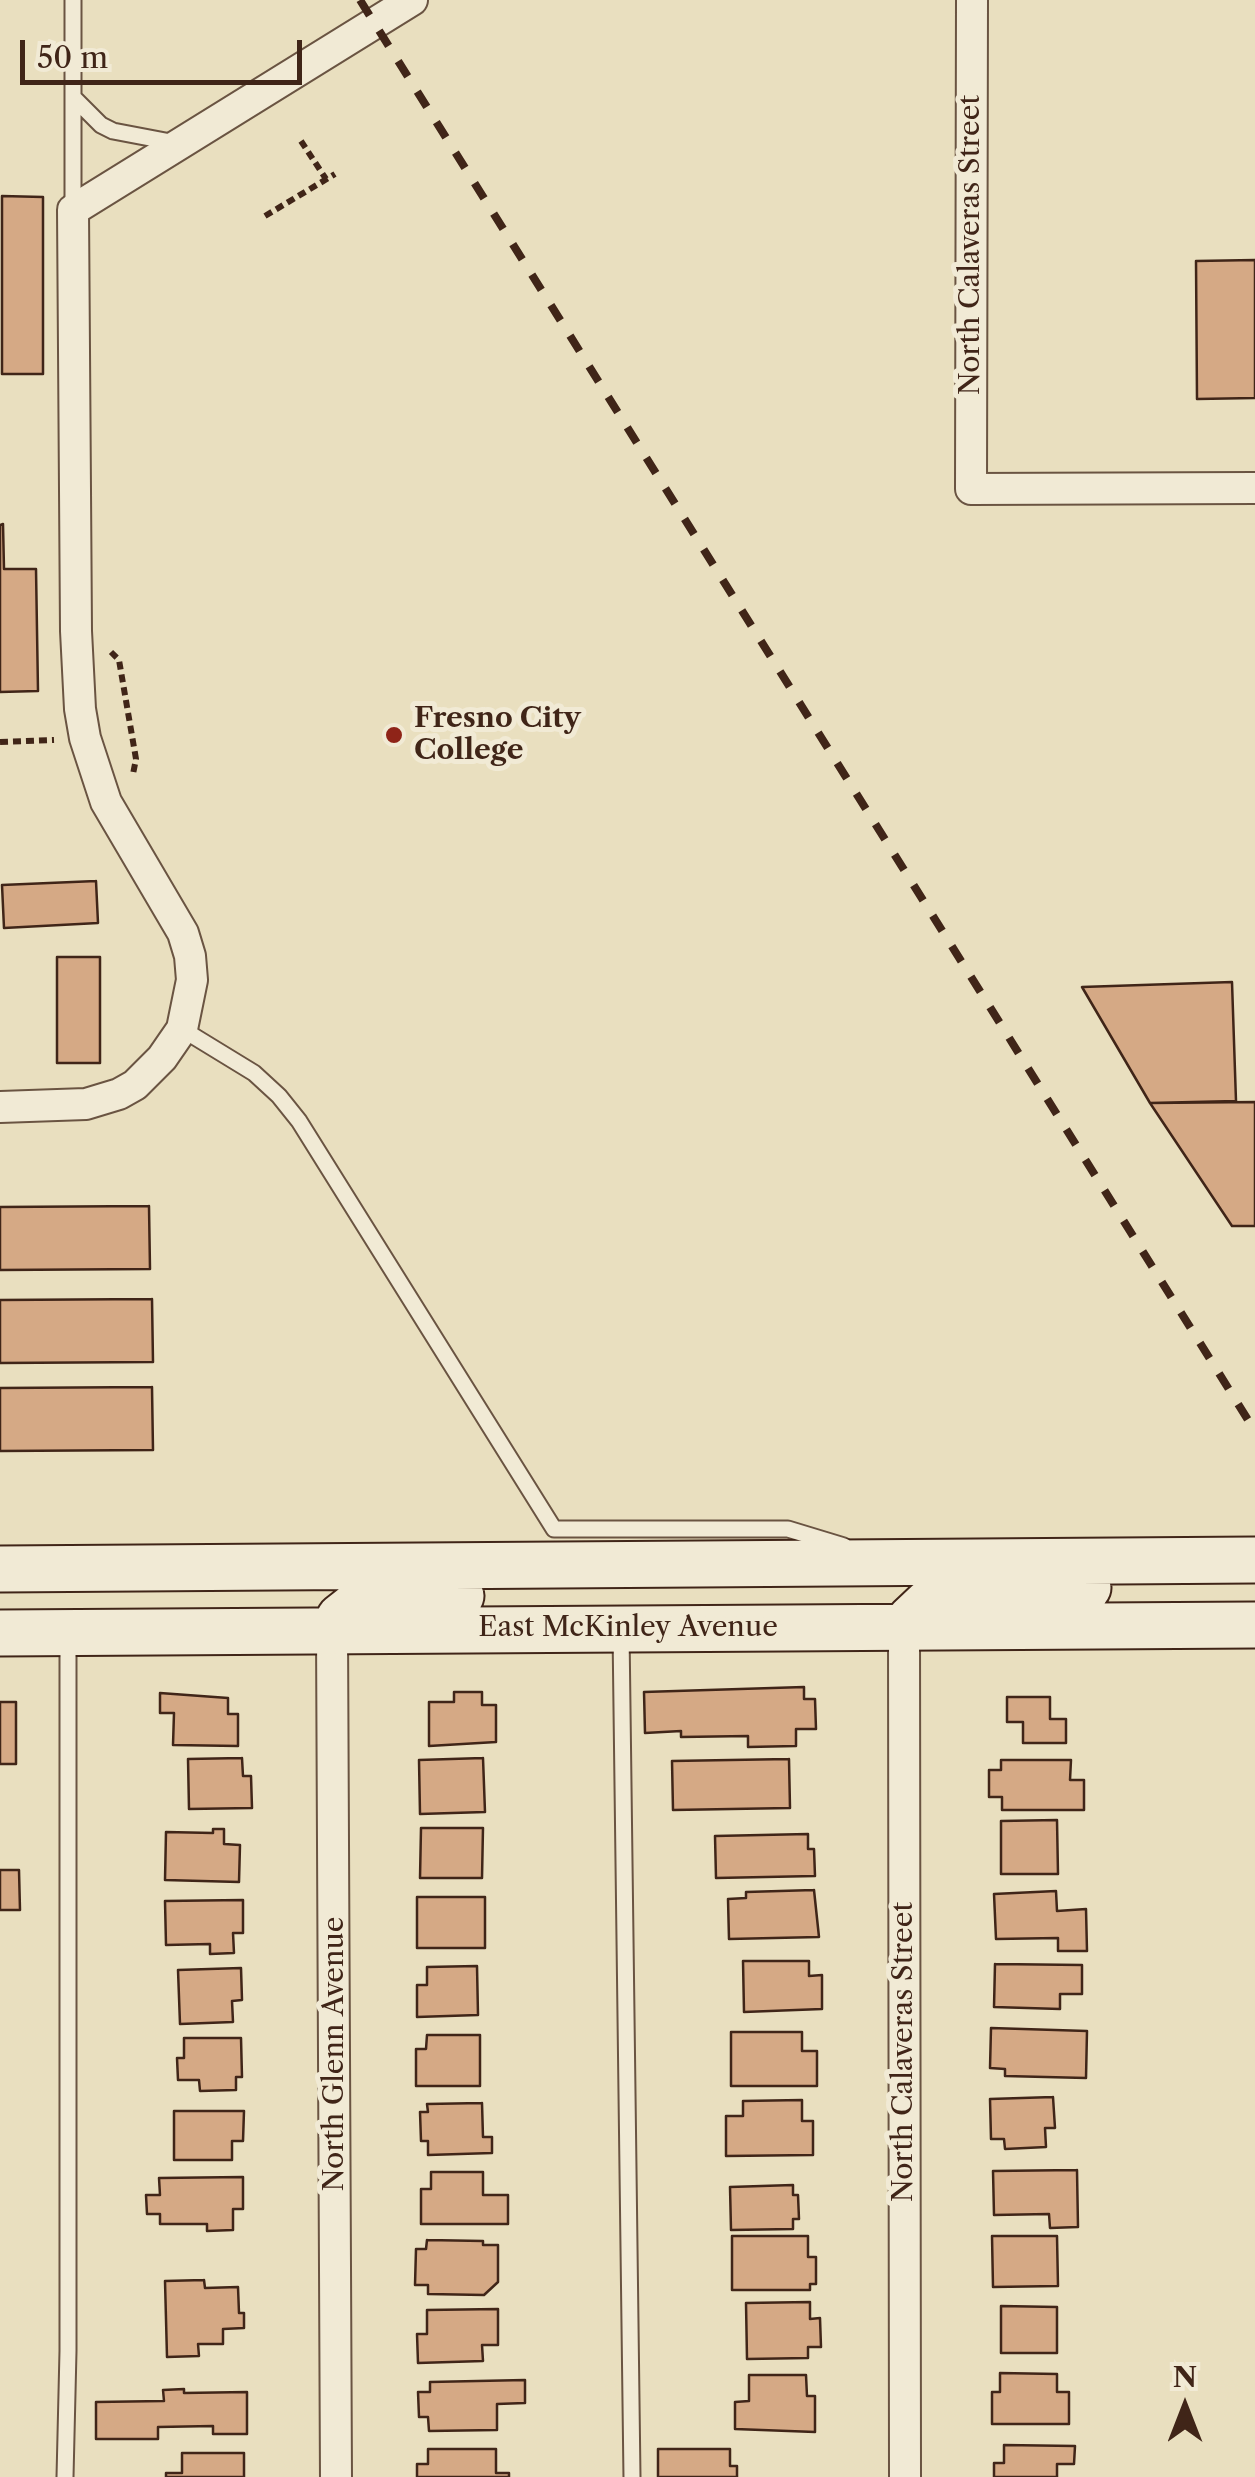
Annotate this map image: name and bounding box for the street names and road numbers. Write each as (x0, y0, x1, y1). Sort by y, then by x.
street label: North Calaveras Street (954, 95, 988, 395)
street label: East McKinley Avenue (478, 1611, 778, 1645)
street label: North Calaveras Street (887, 1902, 921, 2202)
street label: North Glenn Avenue (318, 1917, 352, 2191)

